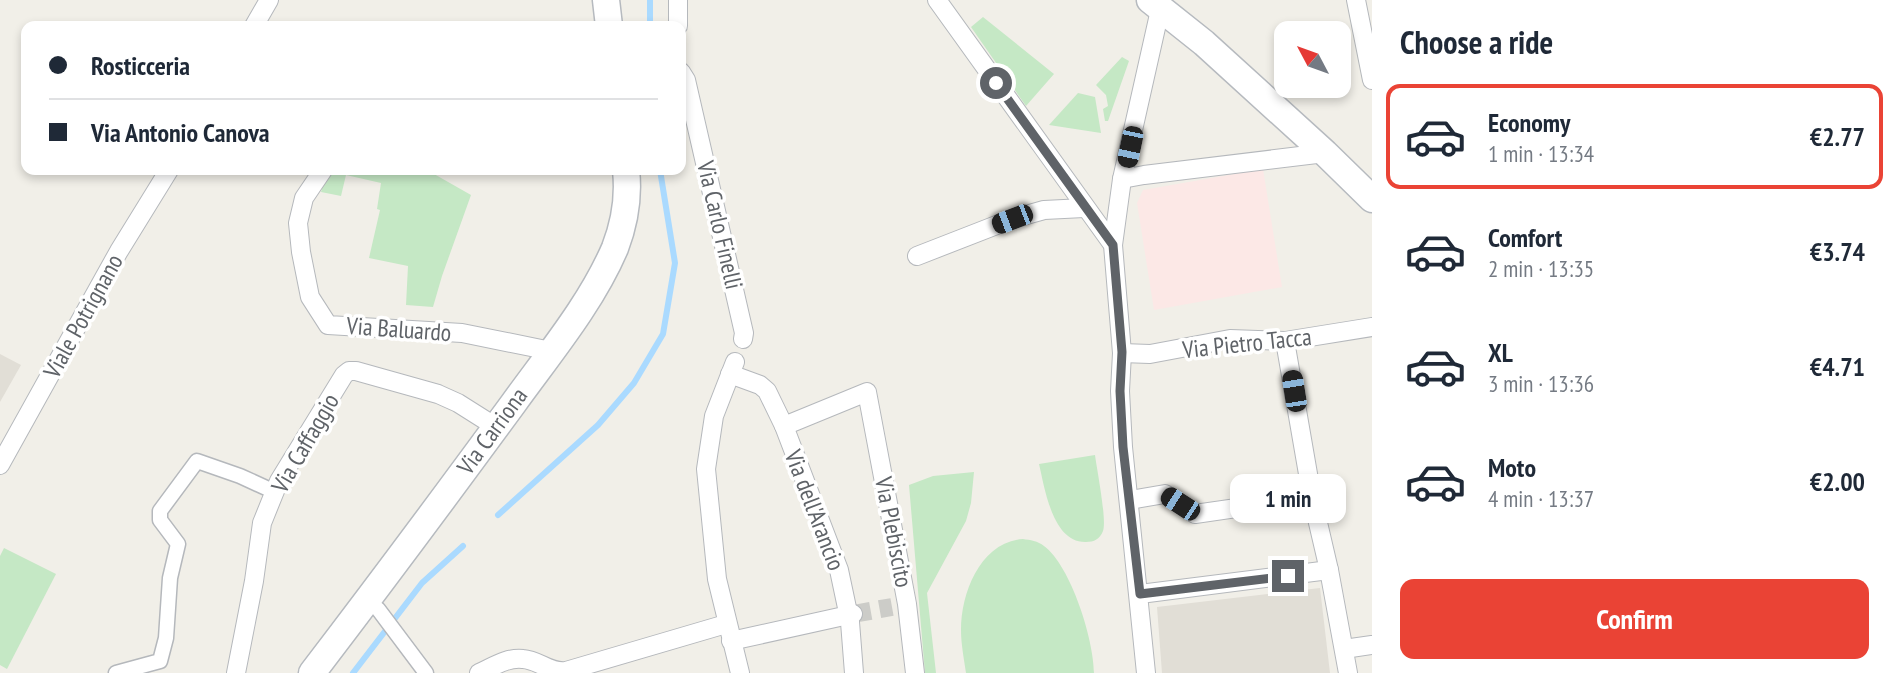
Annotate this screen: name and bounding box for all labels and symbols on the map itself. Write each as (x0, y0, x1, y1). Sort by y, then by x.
north arrow (1274, 21, 1351, 98)
route start (980, 67, 1012, 99)
car (1116, 124, 1145, 170)
street label: Via Carlo Finelli (690, 157, 750, 292)
car (989, 202, 1036, 236)
street label: Viale Potrignano (36, 249, 130, 384)
street label: Via Baluardo (345, 310, 452, 348)
street label: Via Pietro Tacca (1180, 321, 1313, 365)
car (1281, 369, 1308, 413)
street label: Via Carriona (449, 381, 534, 481)
street label: Via Caffaggio (264, 388, 346, 499)
street label: Via dell'Arancio (777, 444, 852, 575)
street label: Via Plebiscito (868, 473, 920, 590)
callout: 1 min (1230, 475, 1346, 524)
car (1157, 484, 1204, 524)
route end (1272, 560, 1304, 592)

